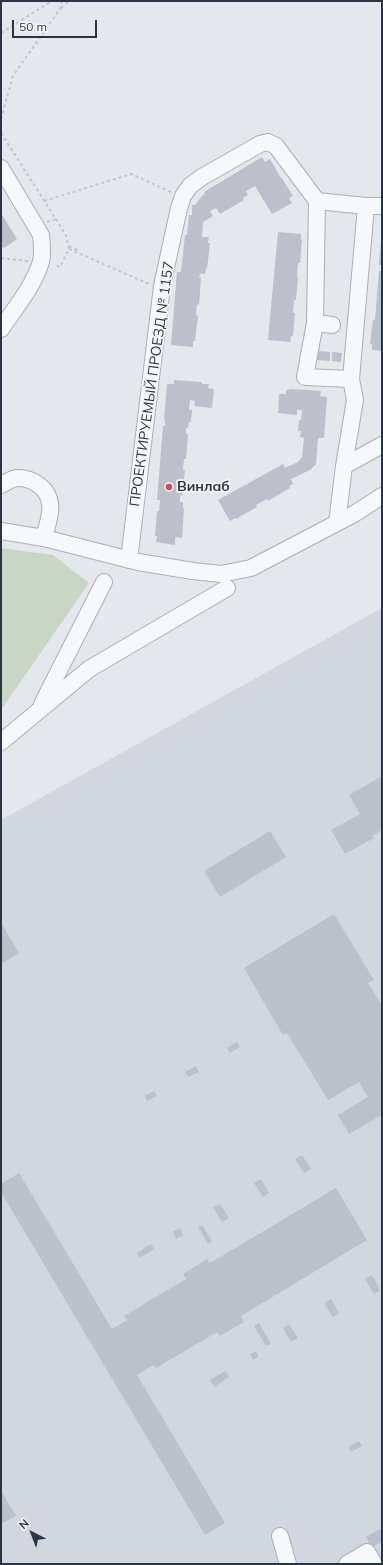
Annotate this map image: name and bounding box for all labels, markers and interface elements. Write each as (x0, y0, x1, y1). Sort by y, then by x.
scale bar (14, 12, 99, 38)
text: 50 m (19, 19, 47, 34)
street label: ПРОЕКТИРУЕМЫЙ ПРОЕЗД № 1157 (126, 261, 178, 507)
place label: Винлаб (177, 479, 230, 495)
marker: Винлаб (164, 482, 174, 492)
north arrow (12, 1513, 52, 1553)
text: N (16, 1516, 32, 1532)

